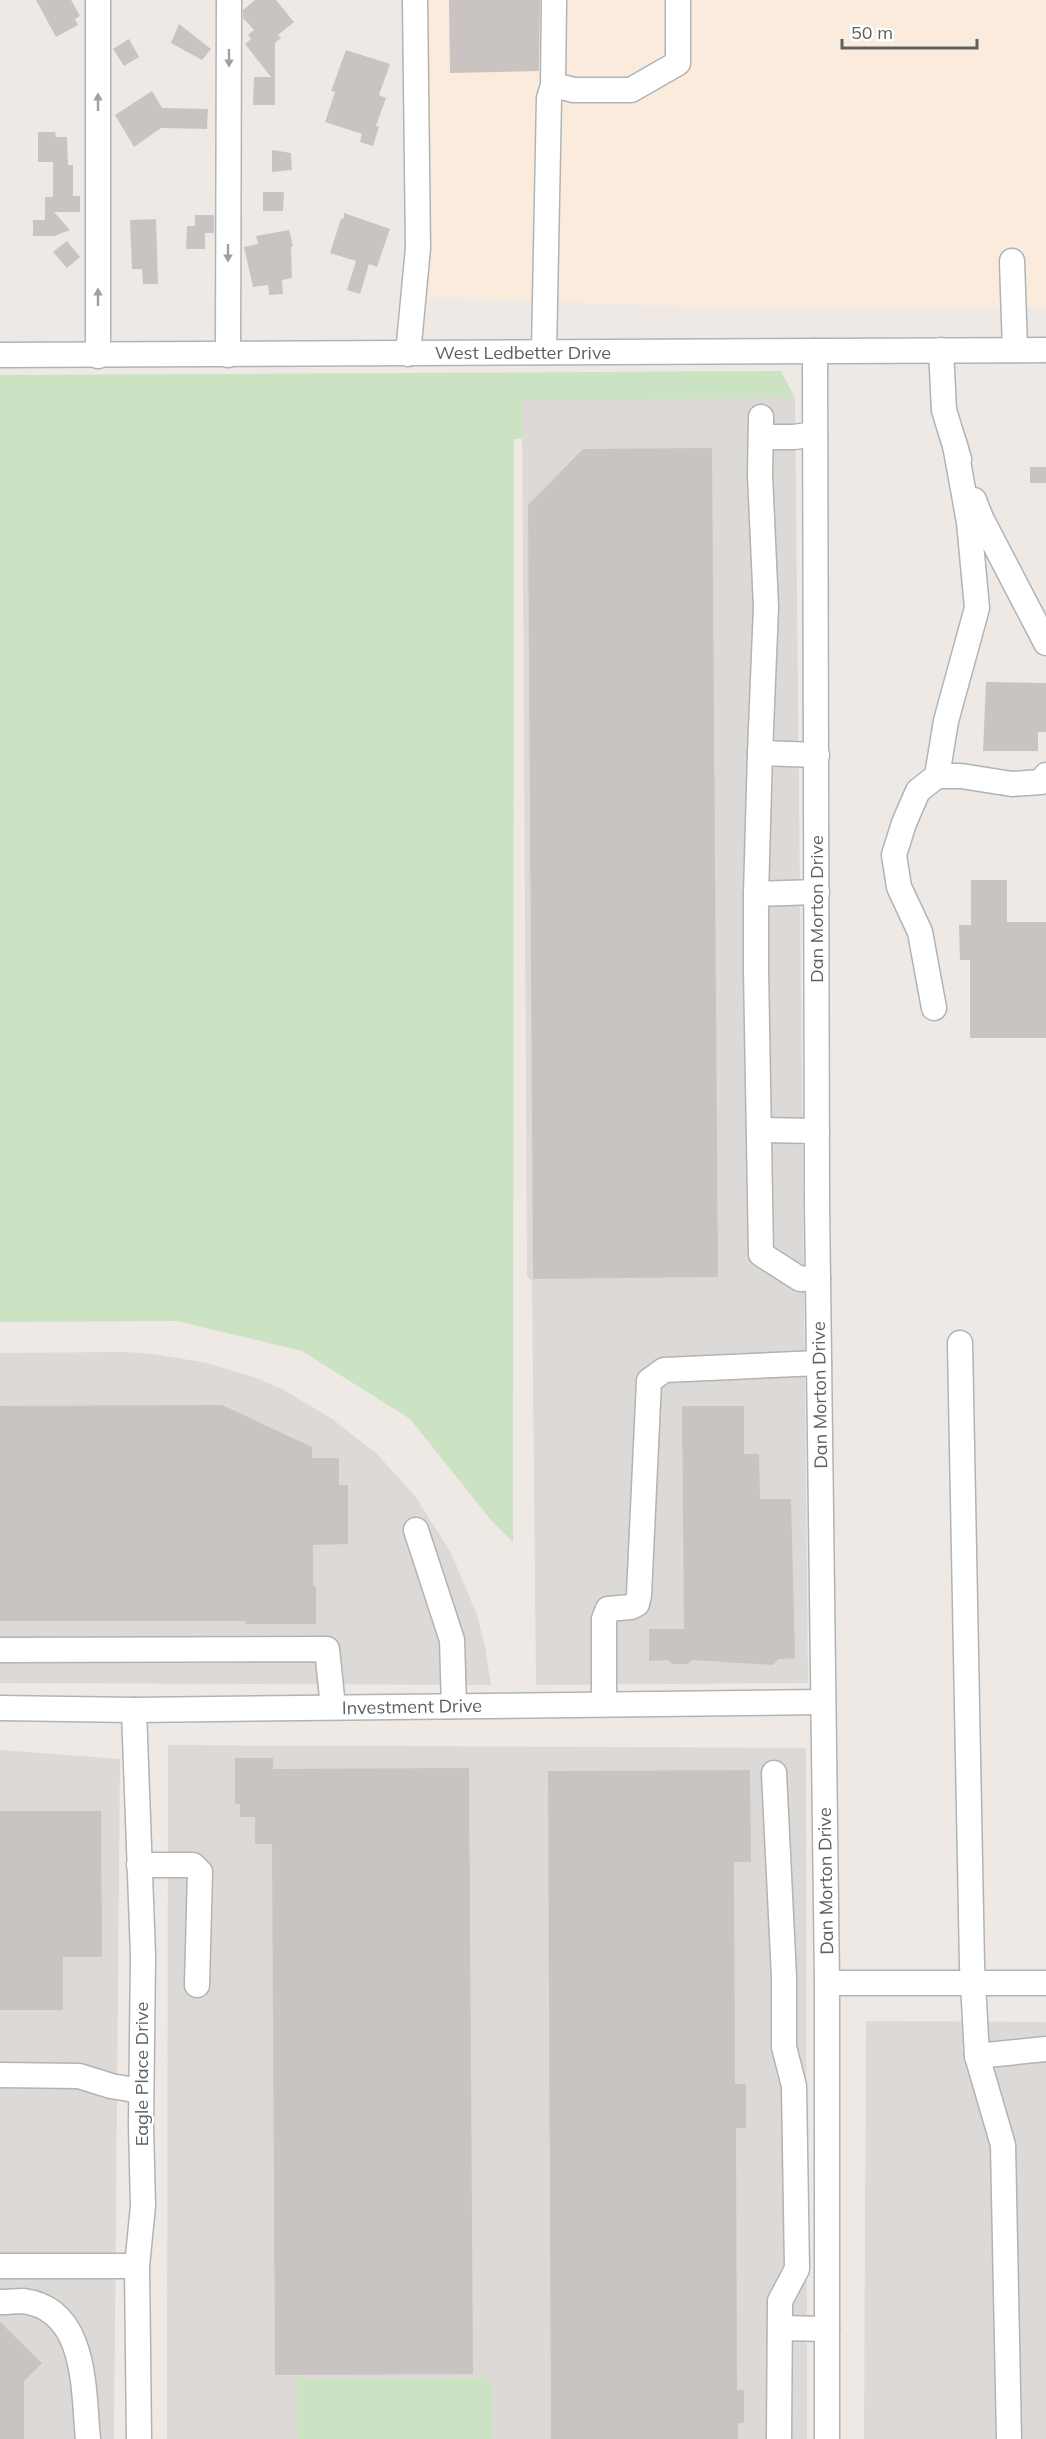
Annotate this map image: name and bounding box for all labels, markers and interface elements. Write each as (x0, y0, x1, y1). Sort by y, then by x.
scale bar (842, 12, 977, 50)
text: 50 m (851, 21, 893, 44)
one-way arrow (224, 49, 234, 68)
one-way arrow (93, 93, 103, 112)
one-way arrow (223, 244, 233, 263)
one-way arrow (93, 288, 103, 307)
street label: West Ledbetter Drive (435, 341, 611, 364)
street label: Dan Morton Drive (805, 835, 828, 983)
street label: Dan Morton Drive (807, 1321, 832, 1469)
street label: Investment Drive (342, 1694, 482, 1719)
street label: Dan Morton Drive (813, 1807, 838, 1955)
street label: Eagle Place Drive (130, 2002, 153, 2146)

